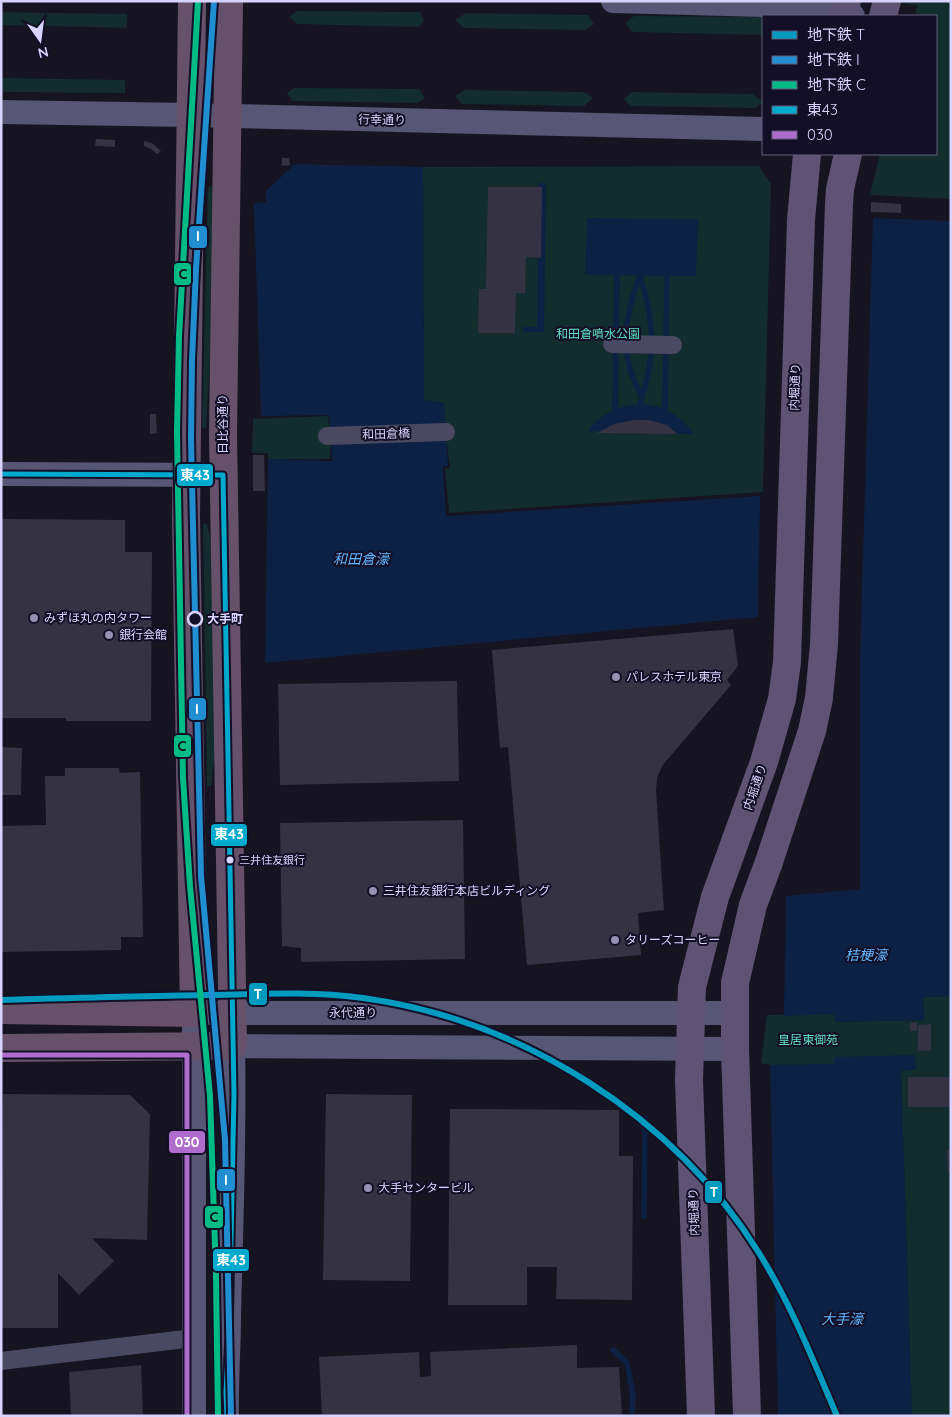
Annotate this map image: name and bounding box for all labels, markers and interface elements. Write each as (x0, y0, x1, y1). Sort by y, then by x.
north arrow (15, 15, 65, 65)
legend (762, 15, 937, 155)
text: 地下鉄 T (807, 25, 865, 44)
text: N (36, 43, 50, 63)
text: 地下鉄 I (807, 50, 860, 69)
text: 地下鉄 C (807, 75, 866, 94)
text: 東43 (807, 100, 838, 119)
street label: 行幸通り (358, 112, 406, 127)
text: 030 (807, 125, 833, 144)
line badge: I (188, 225, 208, 249)
text: I (196, 227, 200, 245)
line badge: C (173, 262, 192, 286)
text: C (179, 265, 188, 283)
park label: 和田倉噴水公園 (556, 326, 640, 341)
street label: 内堀通り (786, 363, 803, 411)
street label: 日比谷通り (215, 394, 230, 454)
street label: 和田倉橋 (362, 425, 410, 442)
line badge: 東43 (176, 463, 214, 487)
text: 東43 (180, 466, 210, 484)
water label: 和田倉濠 (333, 550, 391, 568)
place label: みずほ丸の内タワー (44, 610, 152, 625)
marker: 大手町 (187, 611, 203, 627)
place label: 大手町 (207, 611, 243, 626)
marker: みずほ丸の内タワー (28, 612, 40, 624)
place label: 銀行会館 (119, 627, 167, 642)
marker: 銀行会館 (103, 629, 115, 641)
place label: パレスホテル東京 (626, 669, 722, 684)
marker: パレスホテル東京 (610, 671, 622, 683)
line badge: I (188, 697, 207, 721)
text: I (195, 700, 199, 718)
line badge: C (173, 734, 192, 758)
text: C (178, 737, 187, 755)
street label: 内堀通り (740, 762, 769, 812)
line badge: 東43 (210, 823, 248, 847)
text: 東43 (214, 825, 244, 843)
place label: 三井住友銀行 (239, 853, 305, 867)
marker: 三井住友銀行 (225, 855, 235, 865)
place label: 三井住友銀行本店ビルディング (383, 883, 550, 898)
marker: 三井住友銀行本店ビルディング (367, 885, 379, 897)
place label: タリーズコーヒー (625, 932, 720, 947)
marker: タリーズコーヒー (609, 934, 621, 946)
water label: 桔梗濠 (845, 946, 889, 964)
line badge: T (248, 982, 268, 1006)
text: T (254, 985, 263, 1003)
street label: 永代通り (329, 1005, 377, 1020)
park label: 皇居東御苑 (778, 1032, 838, 1047)
line badge: 030 (168, 1130, 206, 1154)
text: 030 (175, 1133, 200, 1151)
line badge: I (216, 1168, 236, 1192)
text: I (224, 1171, 228, 1189)
place label: 大手センタービル (378, 1180, 474, 1195)
line badge: T (704, 1180, 723, 1204)
marker: 大手センタービル (362, 1182, 374, 1194)
text: T (710, 1183, 719, 1201)
street label: 内堀通り (685, 1188, 702, 1236)
line badge: C (204, 1205, 224, 1229)
text: C (210, 1208, 219, 1226)
line badge: 東43 (212, 1248, 250, 1272)
text: 東43 (216, 1251, 246, 1269)
water label: 大手濠 (821, 1310, 865, 1328)

